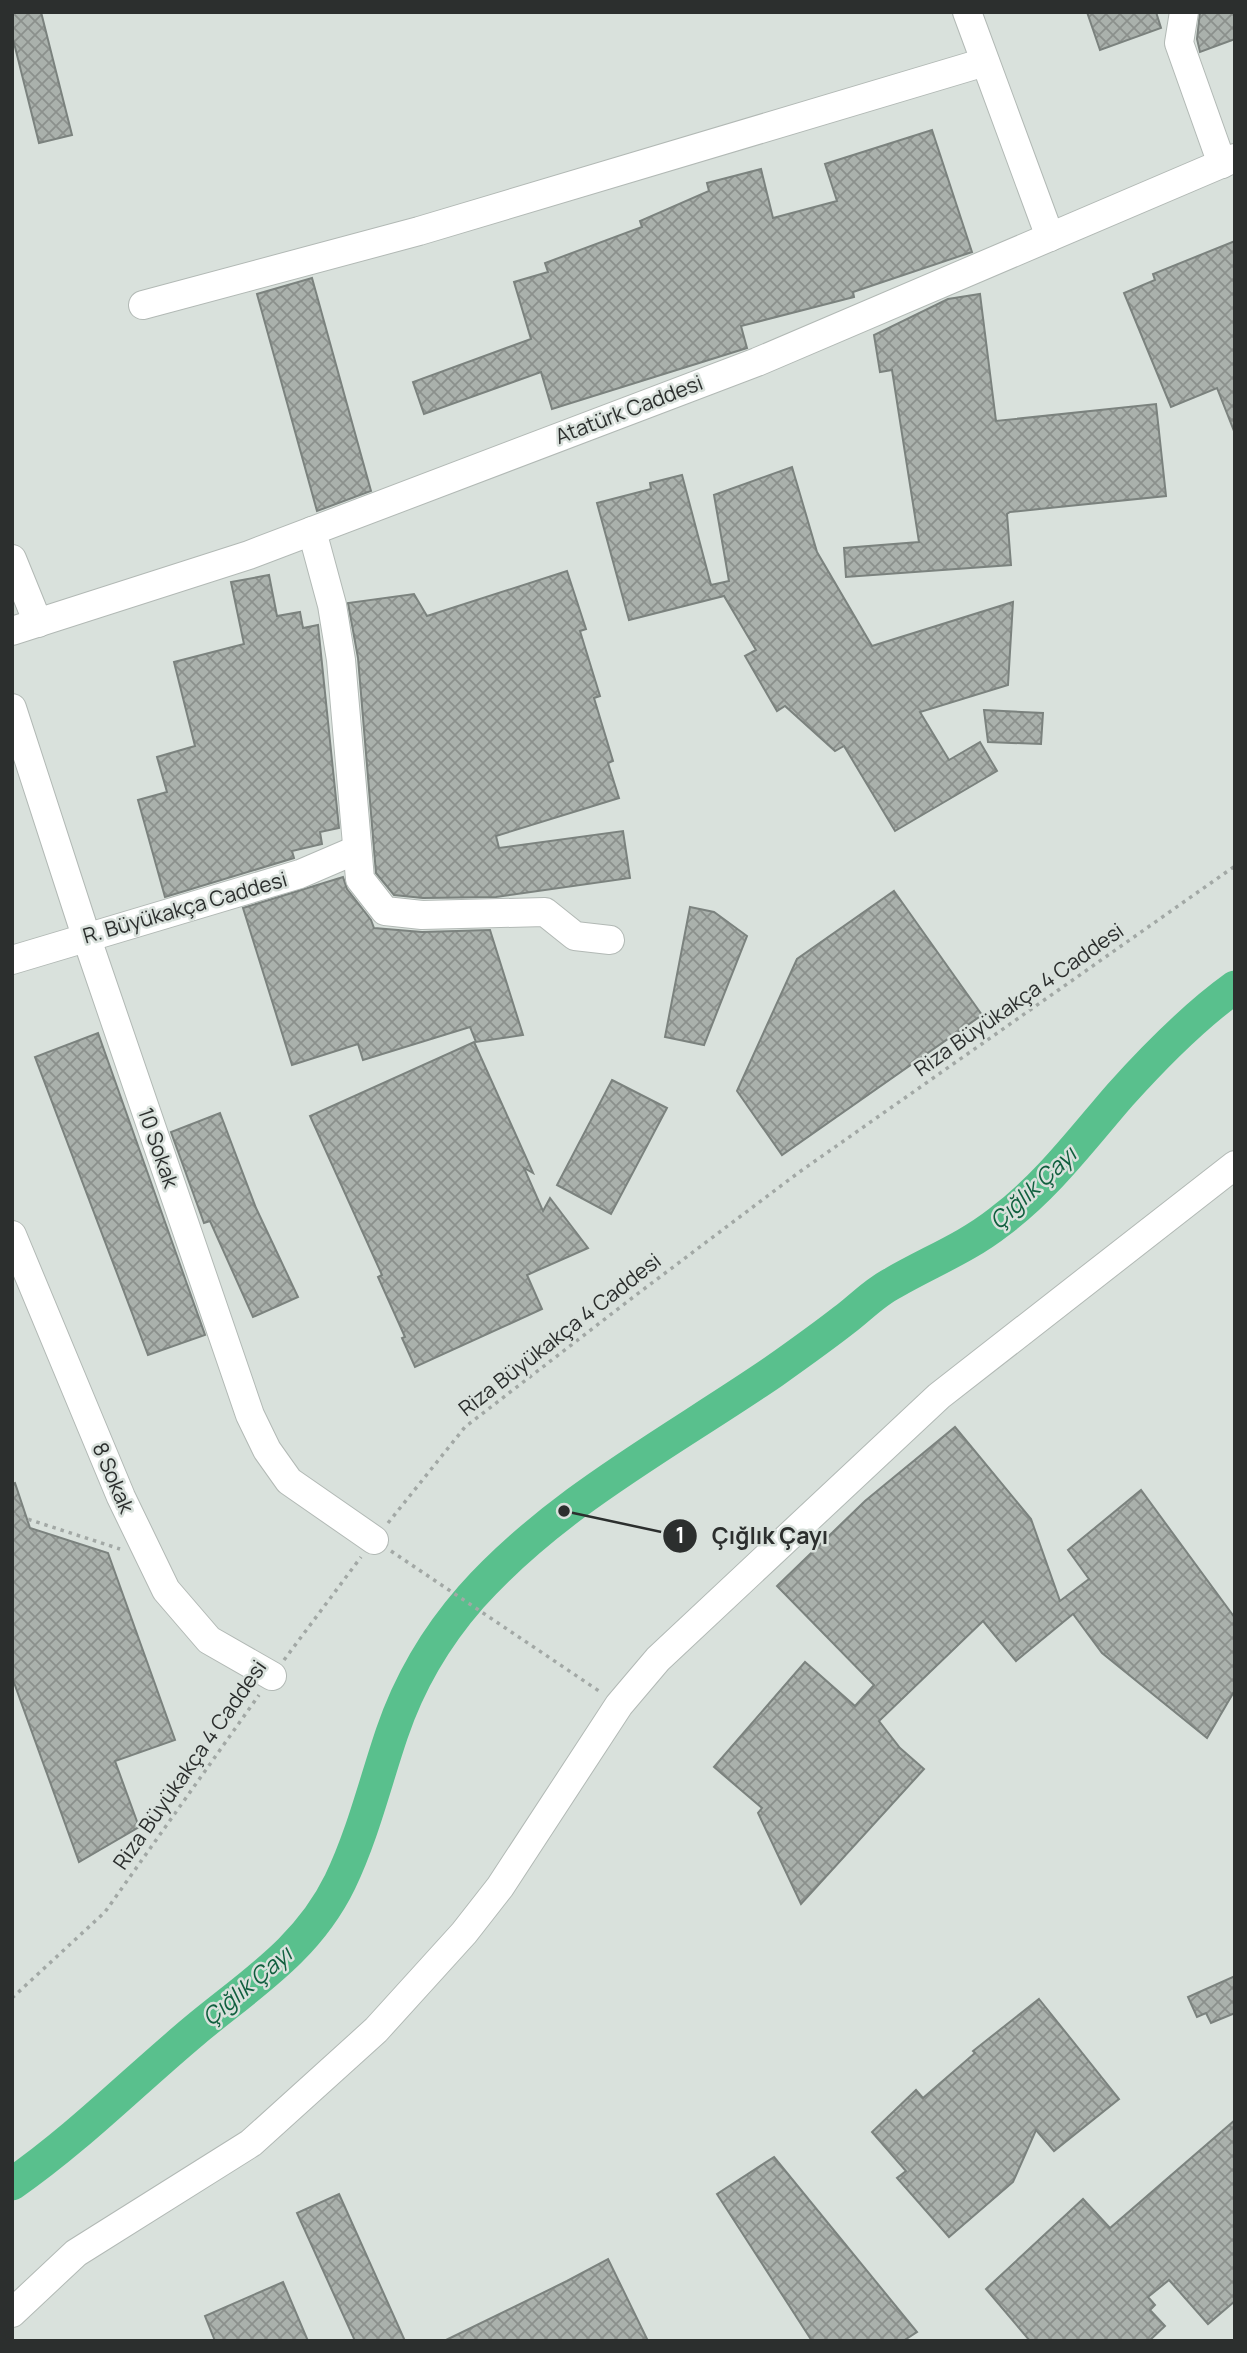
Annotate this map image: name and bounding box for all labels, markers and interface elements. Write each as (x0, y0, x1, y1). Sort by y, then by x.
street label: Atatürk Caddesi (551, 368, 706, 450)
street label: R. Büyükakça Caddesi (79, 864, 290, 950)
street label: Riza Büyükakça 4 Caddesi (908, 916, 1129, 1082)
street label: 10 Sokak (132, 1104, 186, 1192)
water label: Çığlık Çayı (982, 1138, 1084, 1236)
street label: Riza Büyükakça 4 Caddesi (452, 1246, 666, 1422)
street label: 8 Sokak (87, 1438, 142, 1518)
callout: Çığlık Çayı (663, 1514, 842, 1558)
text: Çığlık Çayı (712, 1519, 828, 1551)
text: 1 (675, 1521, 685, 1549)
street label: Riza Büyükakça 4 Caddesi (106, 1654, 272, 1875)
water label: Çığlık Çayı (195, 1937, 299, 2032)

